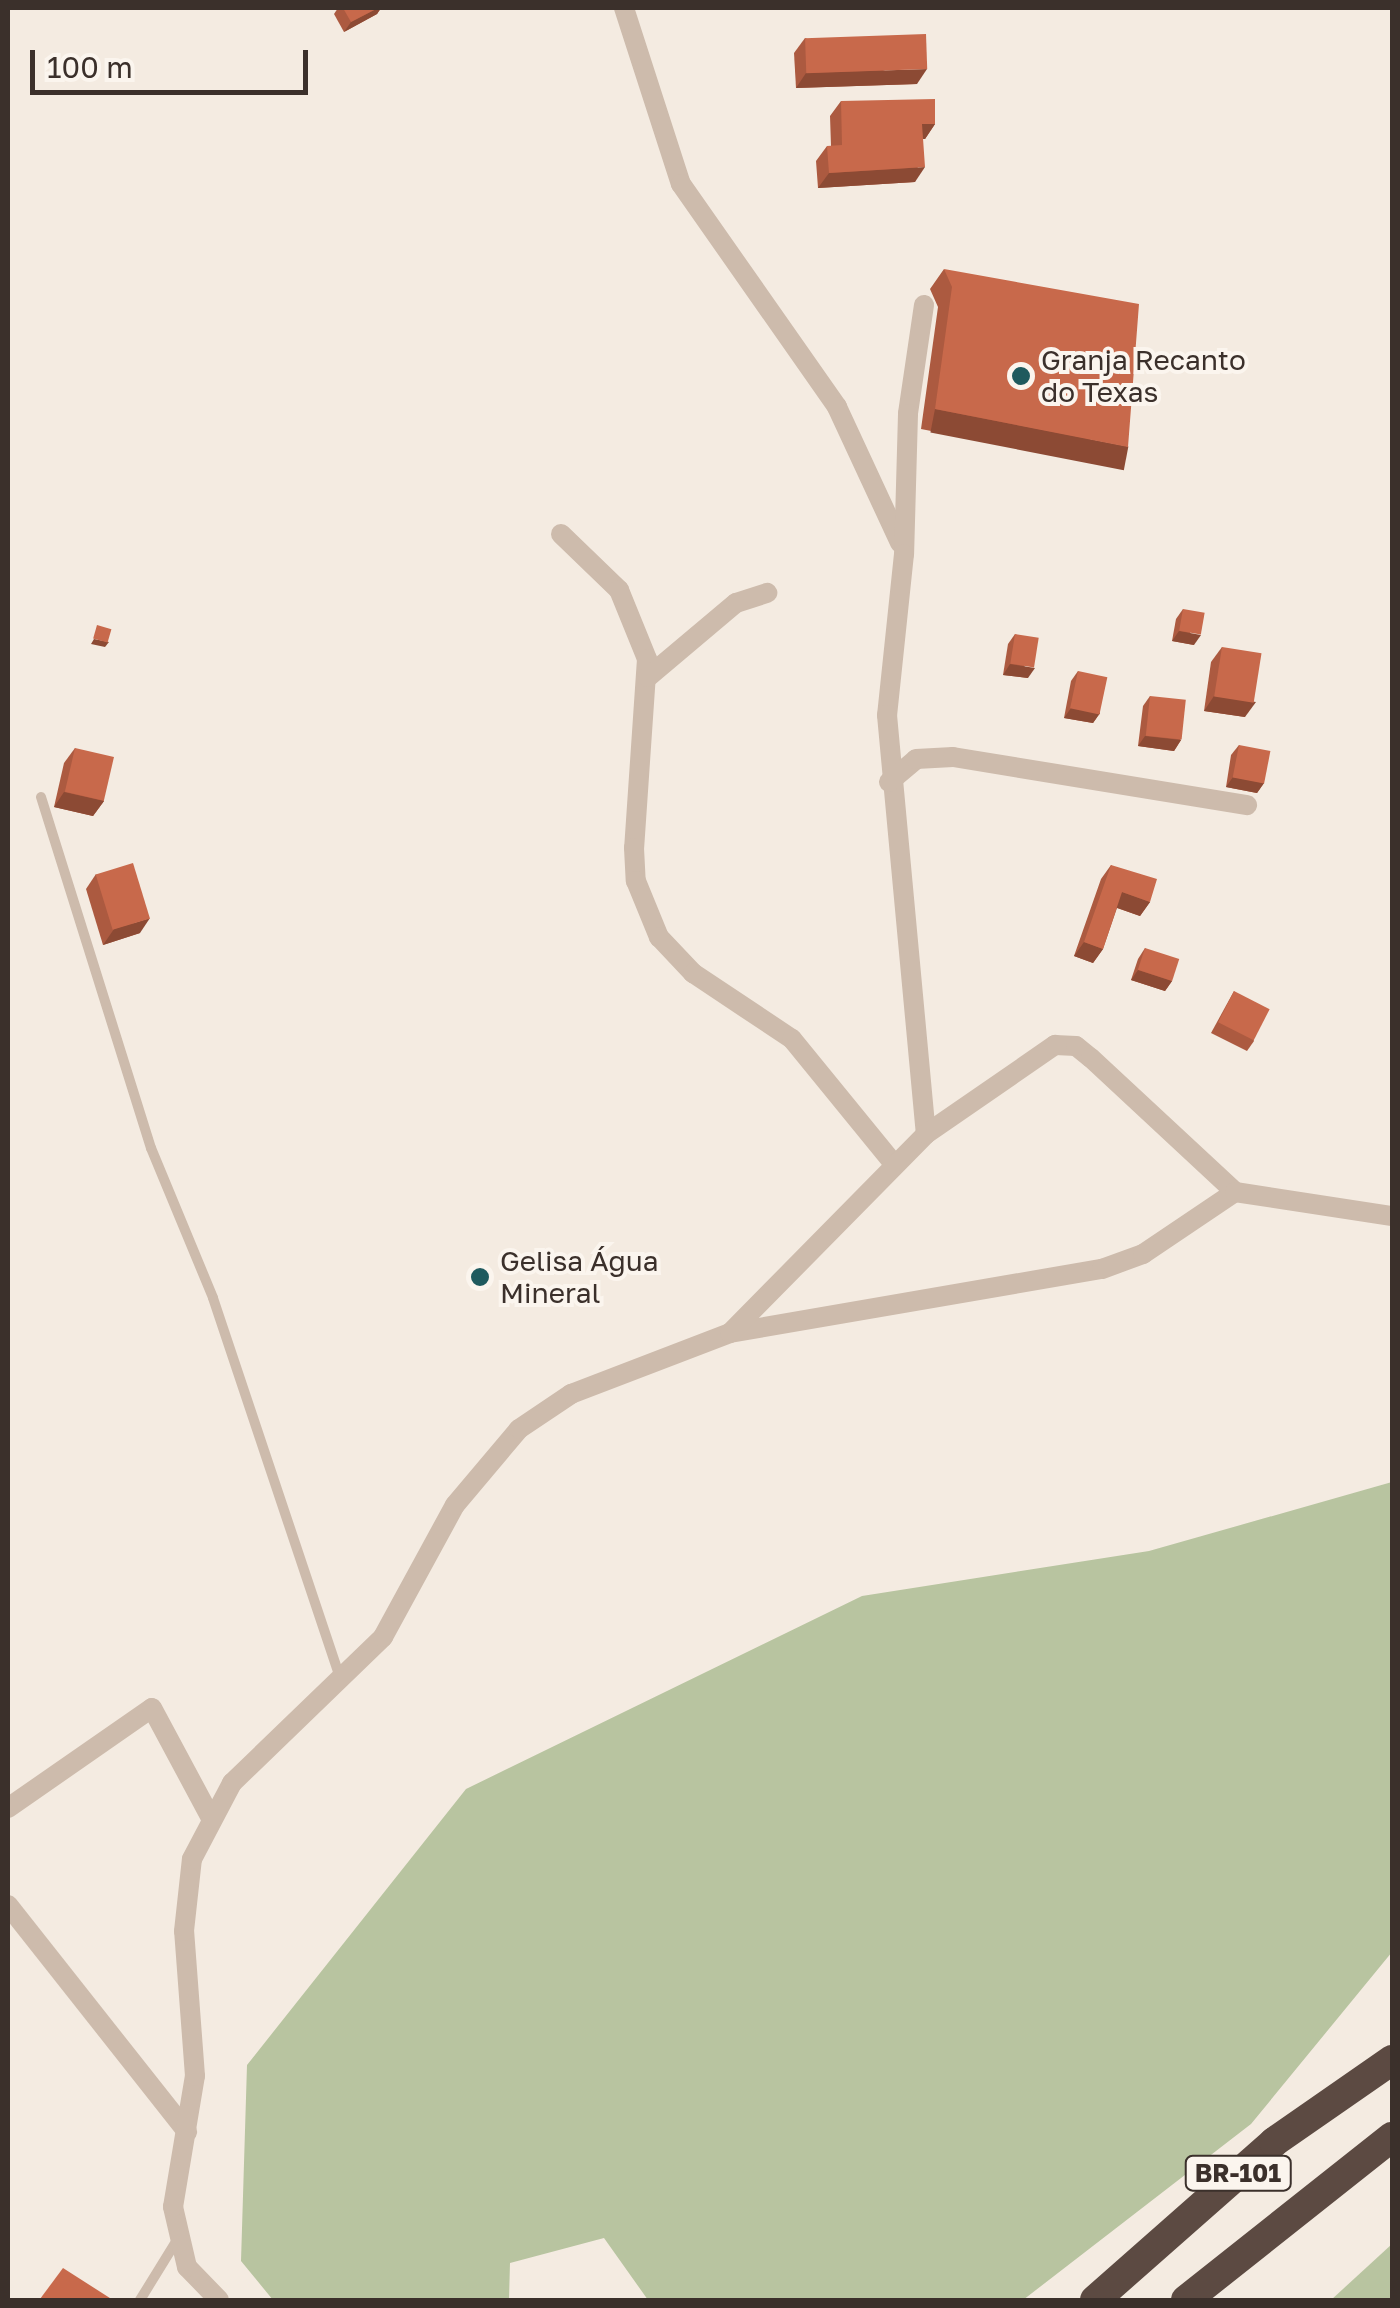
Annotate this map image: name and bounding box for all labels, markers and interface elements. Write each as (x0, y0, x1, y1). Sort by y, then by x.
scale bar (35, 30, 312, 92)
text: 100 m (47, 49, 133, 85)
place label: Granja Recanto do Texas (1041, 343, 1246, 409)
marker: Granja Recanto do Texas (1010, 365, 1032, 387)
place label: Gelisa Água Mineral (500, 1244, 659, 1310)
marker: Gelisa Água Mineral (469, 1266, 491, 1288)
road number: BR-101 (1183, 2153, 1293, 2193)

